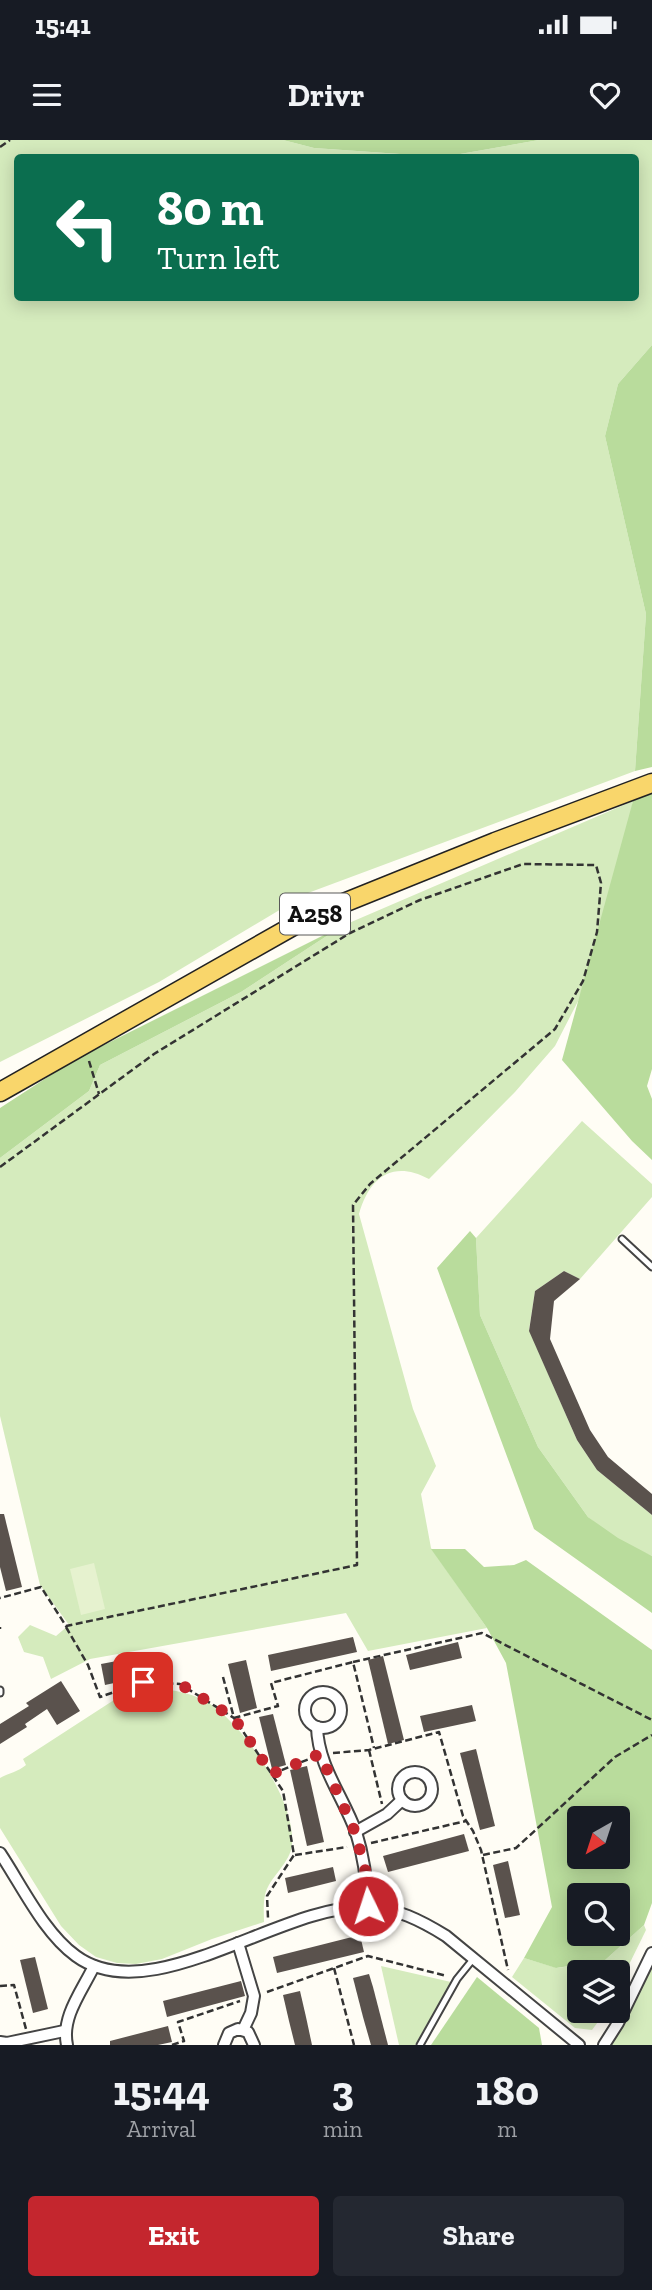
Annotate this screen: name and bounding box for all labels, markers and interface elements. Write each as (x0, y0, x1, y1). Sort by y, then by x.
text: 15:41 (35, 9, 91, 41)
icon: menu (28, 76, 66, 114)
text: Drivr (288, 76, 364, 114)
icon: heart (586, 76, 624, 114)
text: 80 m (157, 179, 264, 238)
icon: left (42, 182, 133, 273)
text: Turn left (157, 239, 279, 277)
road number: A258 (280, 894, 350, 934)
pin (113, 1652, 173, 1712)
icon: arrive (124, 1663, 162, 1701)
north arrow (567, 1806, 630, 1869)
map controls (567, 1806, 630, 2023)
position arrow (331, 1869, 405, 1943)
button: search (567, 1883, 630, 1946)
button: layers (567, 1960, 630, 2023)
text: 15:44 (113, 2065, 210, 2116)
text: 3 (331, 2065, 354, 2116)
text: 180 (475, 2065, 539, 2116)
text: Arrival (127, 2115, 196, 2143)
text: min (323, 2115, 362, 2143)
text: m (497, 2115, 517, 2143)
button: Exit (28, 2196, 319, 2276)
button: Share (333, 2196, 624, 2276)

